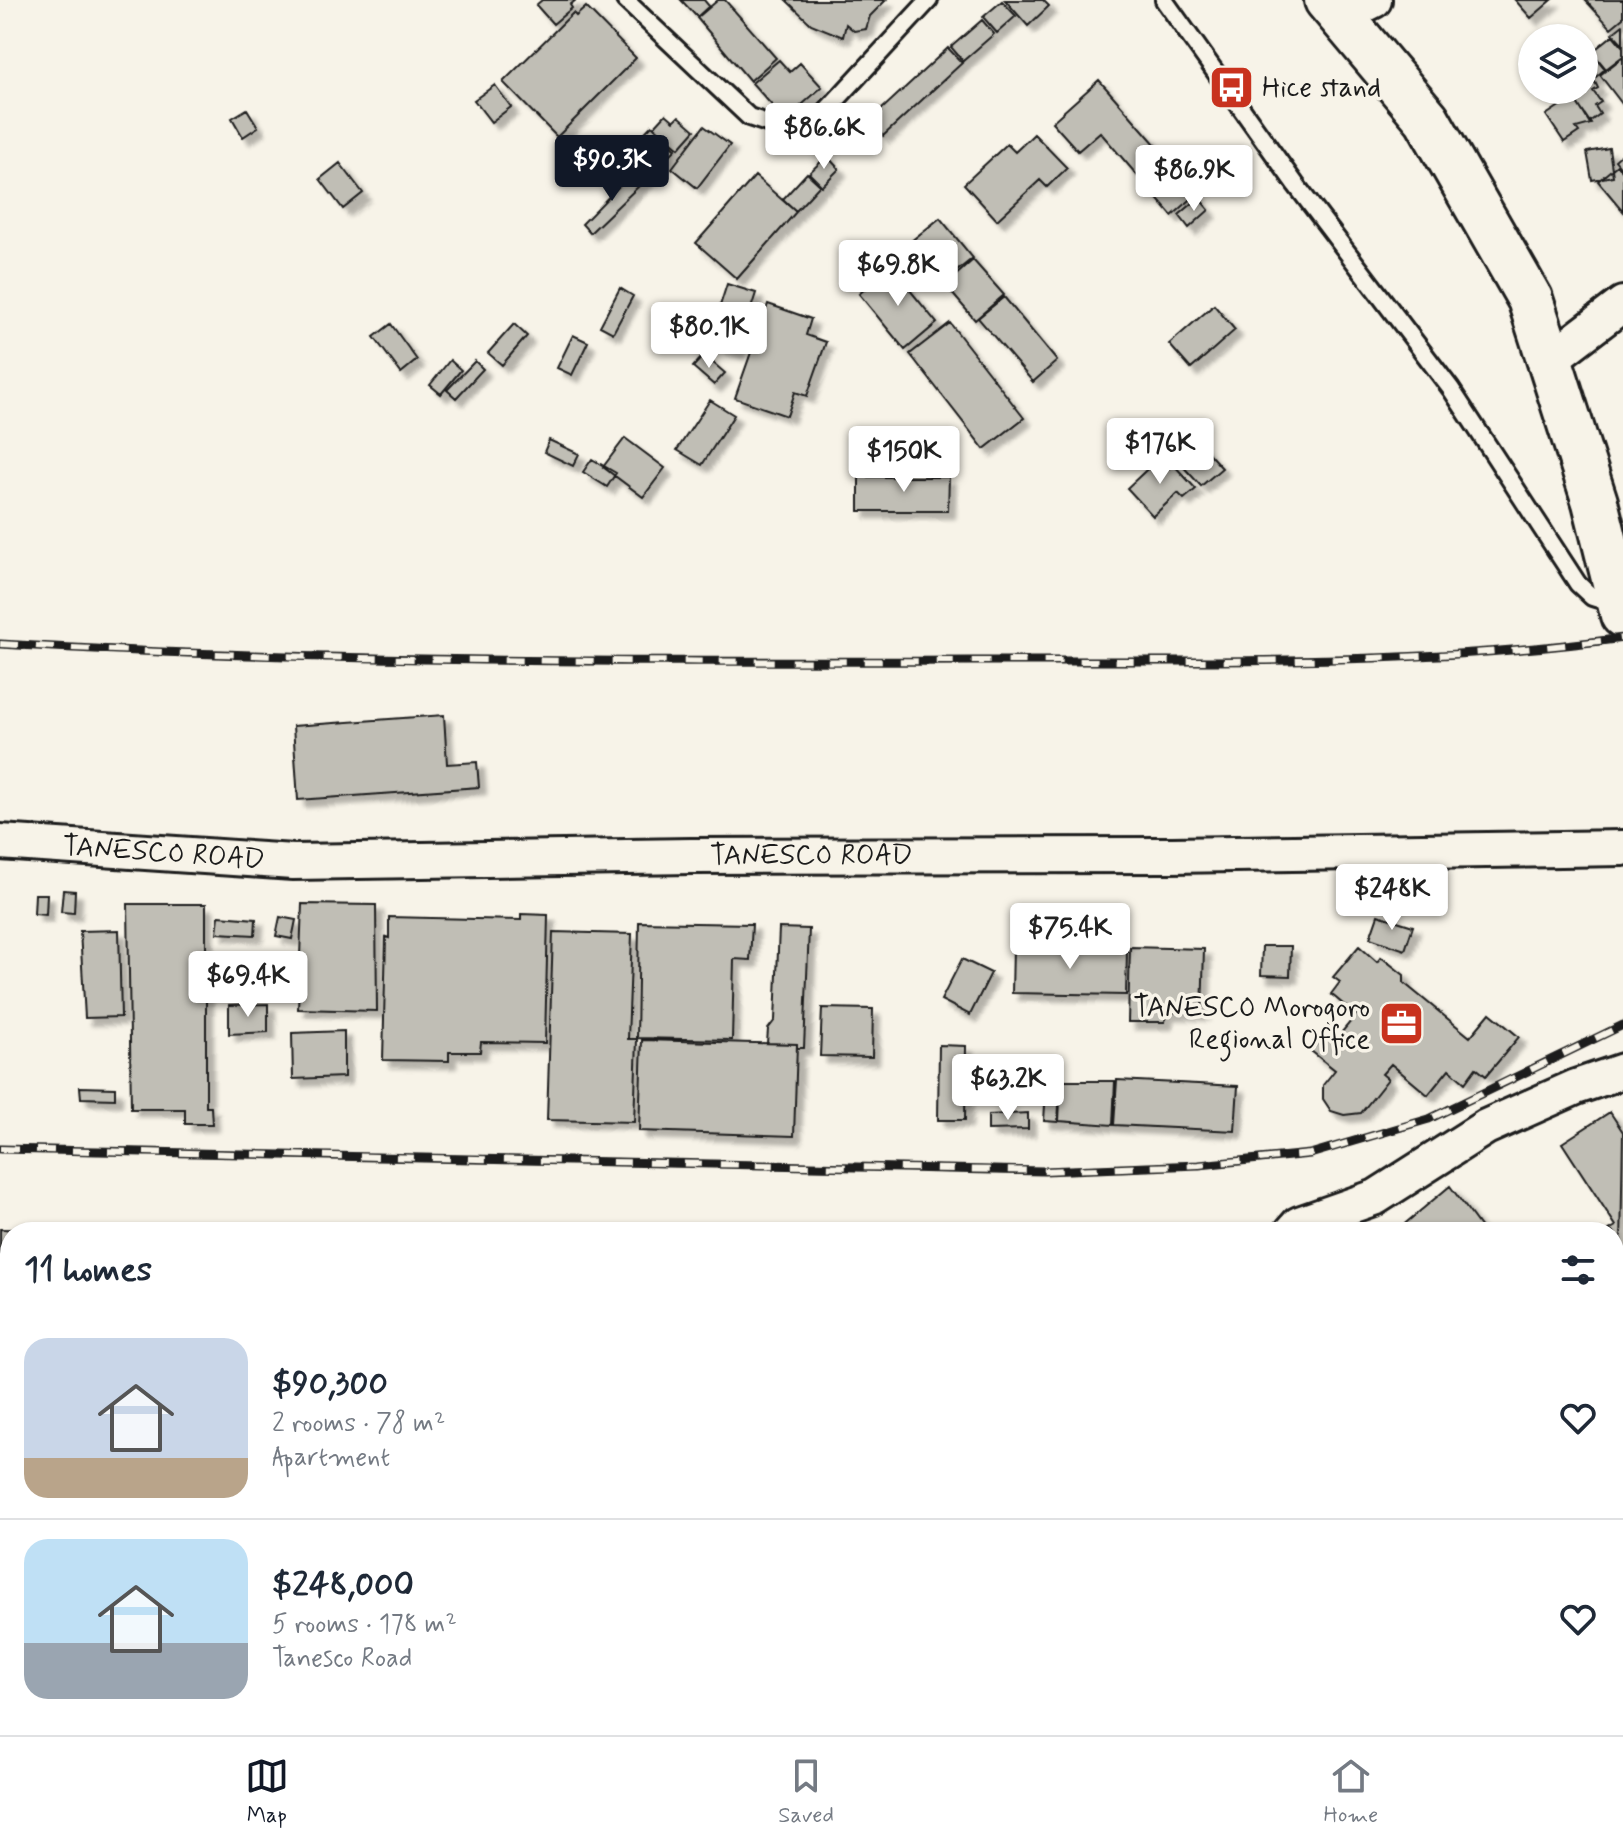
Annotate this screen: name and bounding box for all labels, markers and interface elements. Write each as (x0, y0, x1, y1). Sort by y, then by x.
map controls (1518, 24, 1598, 104)
button: layers (1518, 24, 1598, 104)
bus stop icon: Hice stand (1207, 64, 1255, 112)
place label: Hice stand (1262, 70, 1381, 107)
pin: $86.6K (759, 103, 889, 171)
text: $86.6K (783, 112, 865, 146)
pin: $90.3K (547, 135, 677, 203)
text: $90.3K (573, 144, 651, 178)
pin: $86.9K (1129, 145, 1259, 213)
text: $86.9K (1154, 154, 1234, 188)
pin: $69.8K (833, 240, 963, 308)
text: $69.8K (857, 249, 939, 283)
pin: $80.1K (644, 302, 774, 370)
text: $80.1K (669, 311, 749, 345)
pin: $176K (1104, 418, 1216, 486)
pin: $150K (848, 426, 960, 494)
text: $176K (1125, 427, 1195, 461)
text: $150K (867, 435, 941, 469)
street label: TANESCO ROAD (61, 828, 266, 879)
street label: TANESCO ROAD (710, 837, 913, 874)
pin: $248K (1336, 864, 1448, 932)
text: $248K (1354, 873, 1430, 907)
pin: $75.4K (1005, 903, 1135, 971)
text: $75.4K (1028, 912, 1112, 946)
pin: $69.4K (183, 951, 313, 1019)
text: $69.4K (207, 960, 290, 994)
place label: TANESCO Morogoro Regional Office (1133, 990, 1370, 1062)
office icon: TANESCO Morogoro Regional Office (1377, 1000, 1425, 1048)
pin: $63.2K (943, 1054, 1073, 1122)
text: $63.2K (970, 1063, 1046, 1097)
text: 11 homes (24, 1248, 152, 1293)
icon: filters (1556, 1248, 1600, 1292)
text: $90,300 (272, 1362, 388, 1407)
icon: home (88, 1370, 184, 1466)
icon: heart (1556, 1396, 1600, 1440)
text: 2 rooms · 78 m² (272, 1407, 445, 1441)
text: Apartment (272, 1441, 390, 1475)
text: $248,000 (272, 1563, 414, 1608)
icon: home (88, 1571, 184, 1667)
icon: heart (1556, 1597, 1600, 1641)
text: 5 rooms · 178 m² (272, 1608, 457, 1642)
text: Tanesco Road (272, 1642, 412, 1676)
tab: Map (245, 1754, 289, 1830)
tab: Saved (778, 1754, 834, 1830)
tab: Home (1324, 1754, 1378, 1830)

